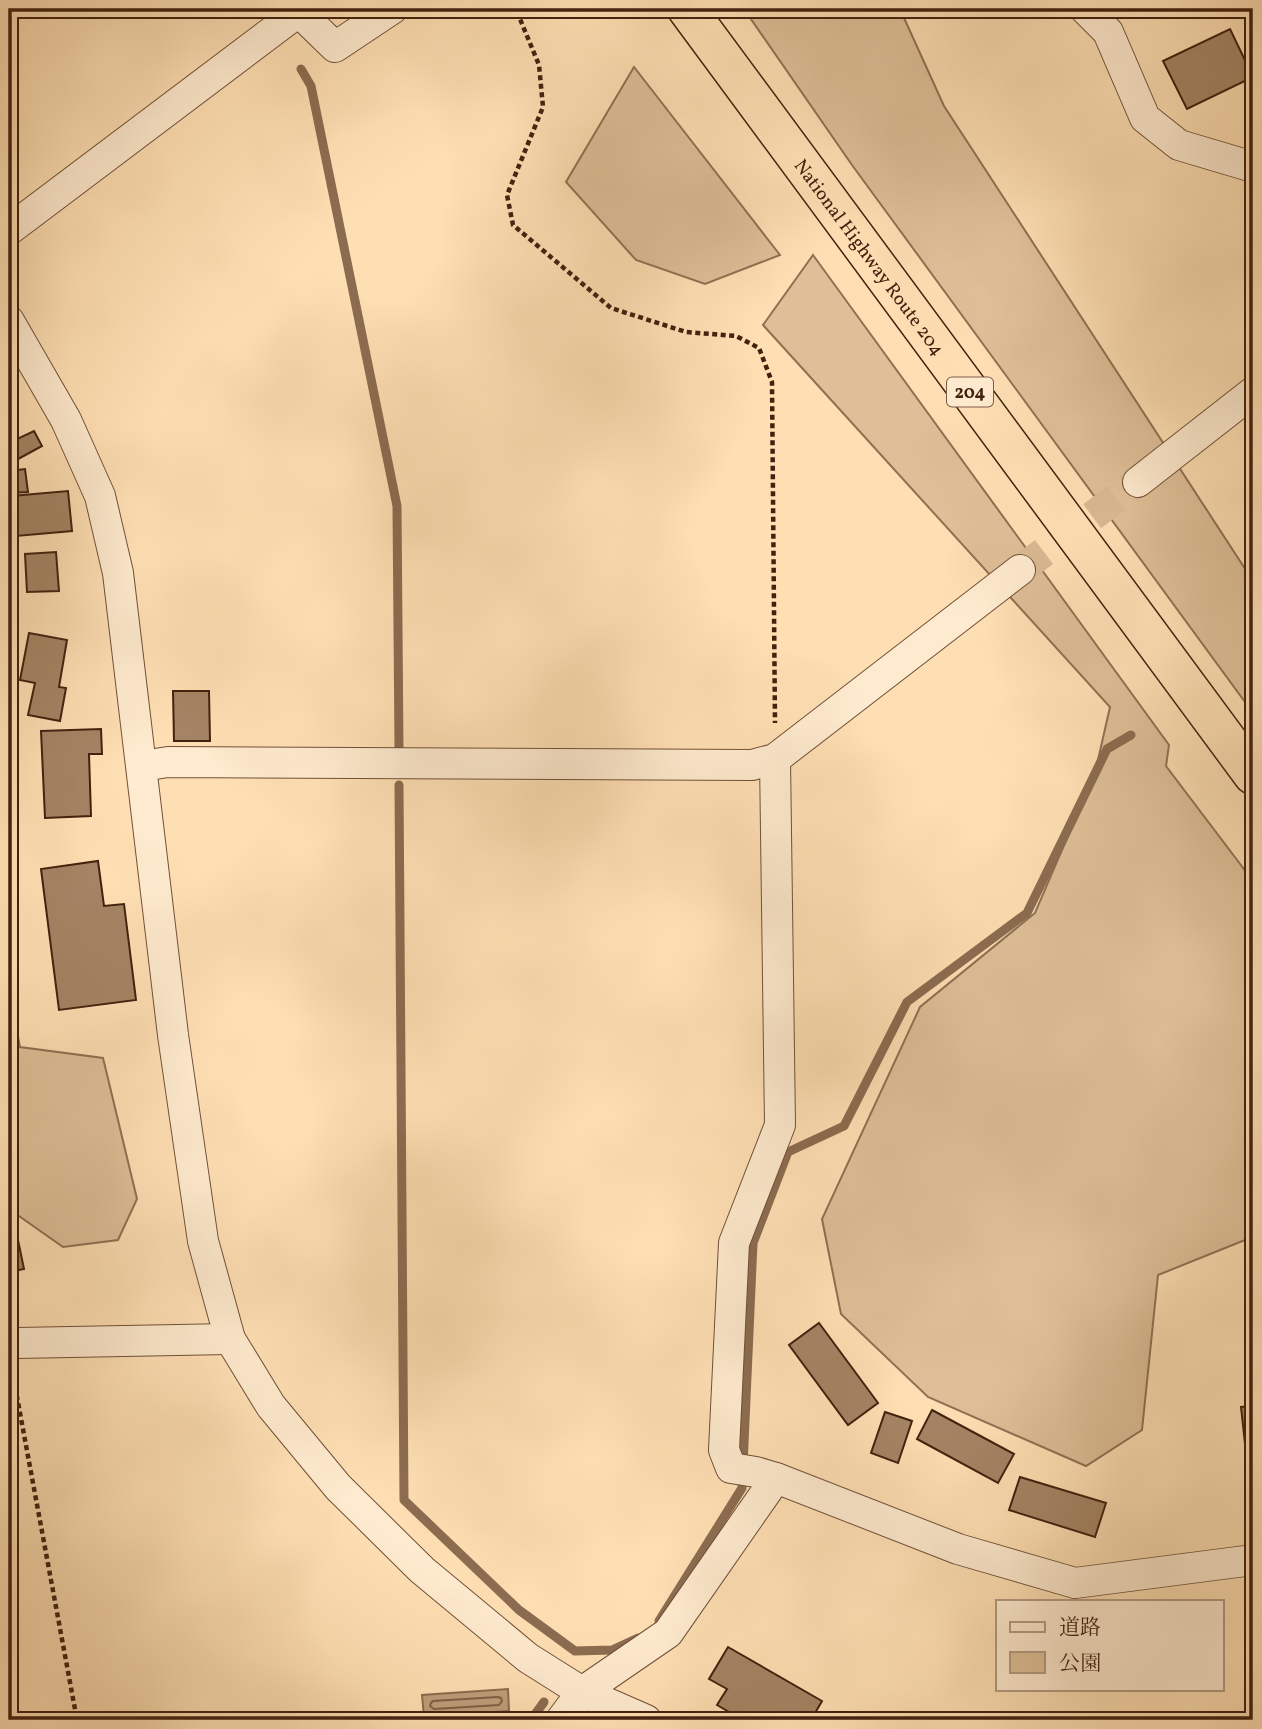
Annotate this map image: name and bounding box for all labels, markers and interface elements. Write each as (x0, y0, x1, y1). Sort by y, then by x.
street label: National Highway Route 204 (787, 154, 950, 362)
road number: 204 (947, 378, 993, 406)
legend (996, 1600, 1224, 1690)
text: 道路 (1059, 1614, 1101, 1643)
text: 公園 (1059, 1650, 1101, 1679)

